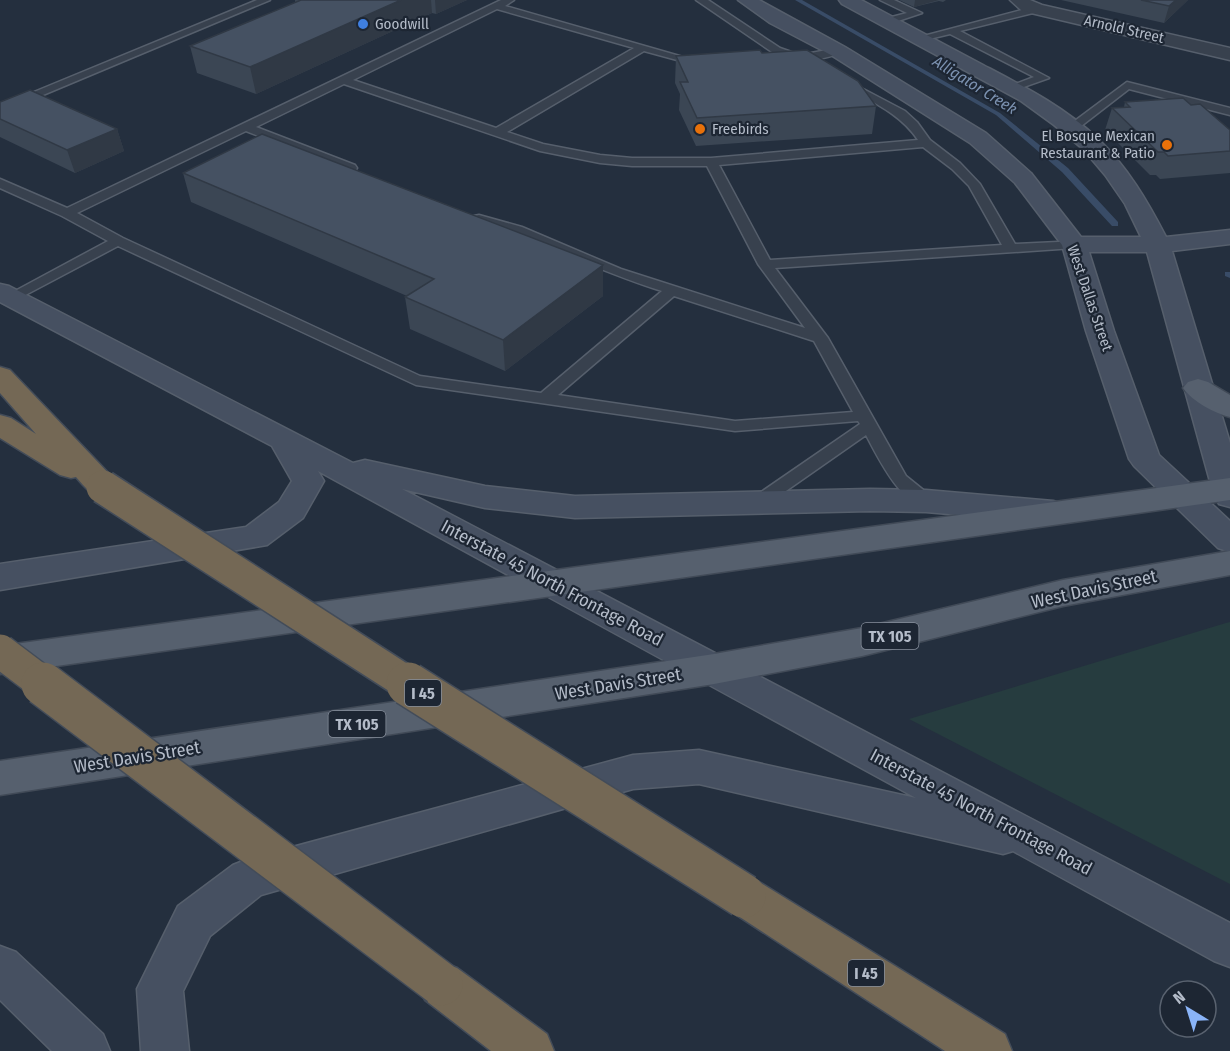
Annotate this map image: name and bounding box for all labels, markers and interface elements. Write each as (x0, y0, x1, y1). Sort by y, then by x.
street label: Arnold Street (1082, 11, 1166, 47)
place label: Goodwill (375, 15, 429, 33)
marker: Goodwill (356, 17, 370, 31)
water label: Alligator Creek (928, 51, 1021, 118)
place label: Freebirds (712, 120, 769, 138)
marker: Freebirds (693, 122, 707, 136)
place label: El Bosque Mexican Restaurant & Patio (1040, 127, 1155, 162)
marker: El Bosque Mexican Restaurant & Patio (1160, 138, 1174, 152)
street label: West Dallas Street (1063, 243, 1117, 353)
street label: Interstate 45 North Frontage Road (437, 515, 667, 651)
street label: West Davis Street (1029, 565, 1159, 613)
road number: TX 105 (862, 623, 918, 649)
street label: West Davis Street (553, 663, 683, 705)
road number: I 45 (405, 680, 441, 706)
road number: TX 105 (328, 711, 386, 737)
street label: West Davis Street (72, 736, 202, 778)
street label: Interstate 45 North Frontage Road (866, 744, 1096, 880)
road number: I 45 (848, 960, 884, 986)
north arrow (1158, 979, 1218, 1039)
text: N (1169, 987, 1189, 1008)

